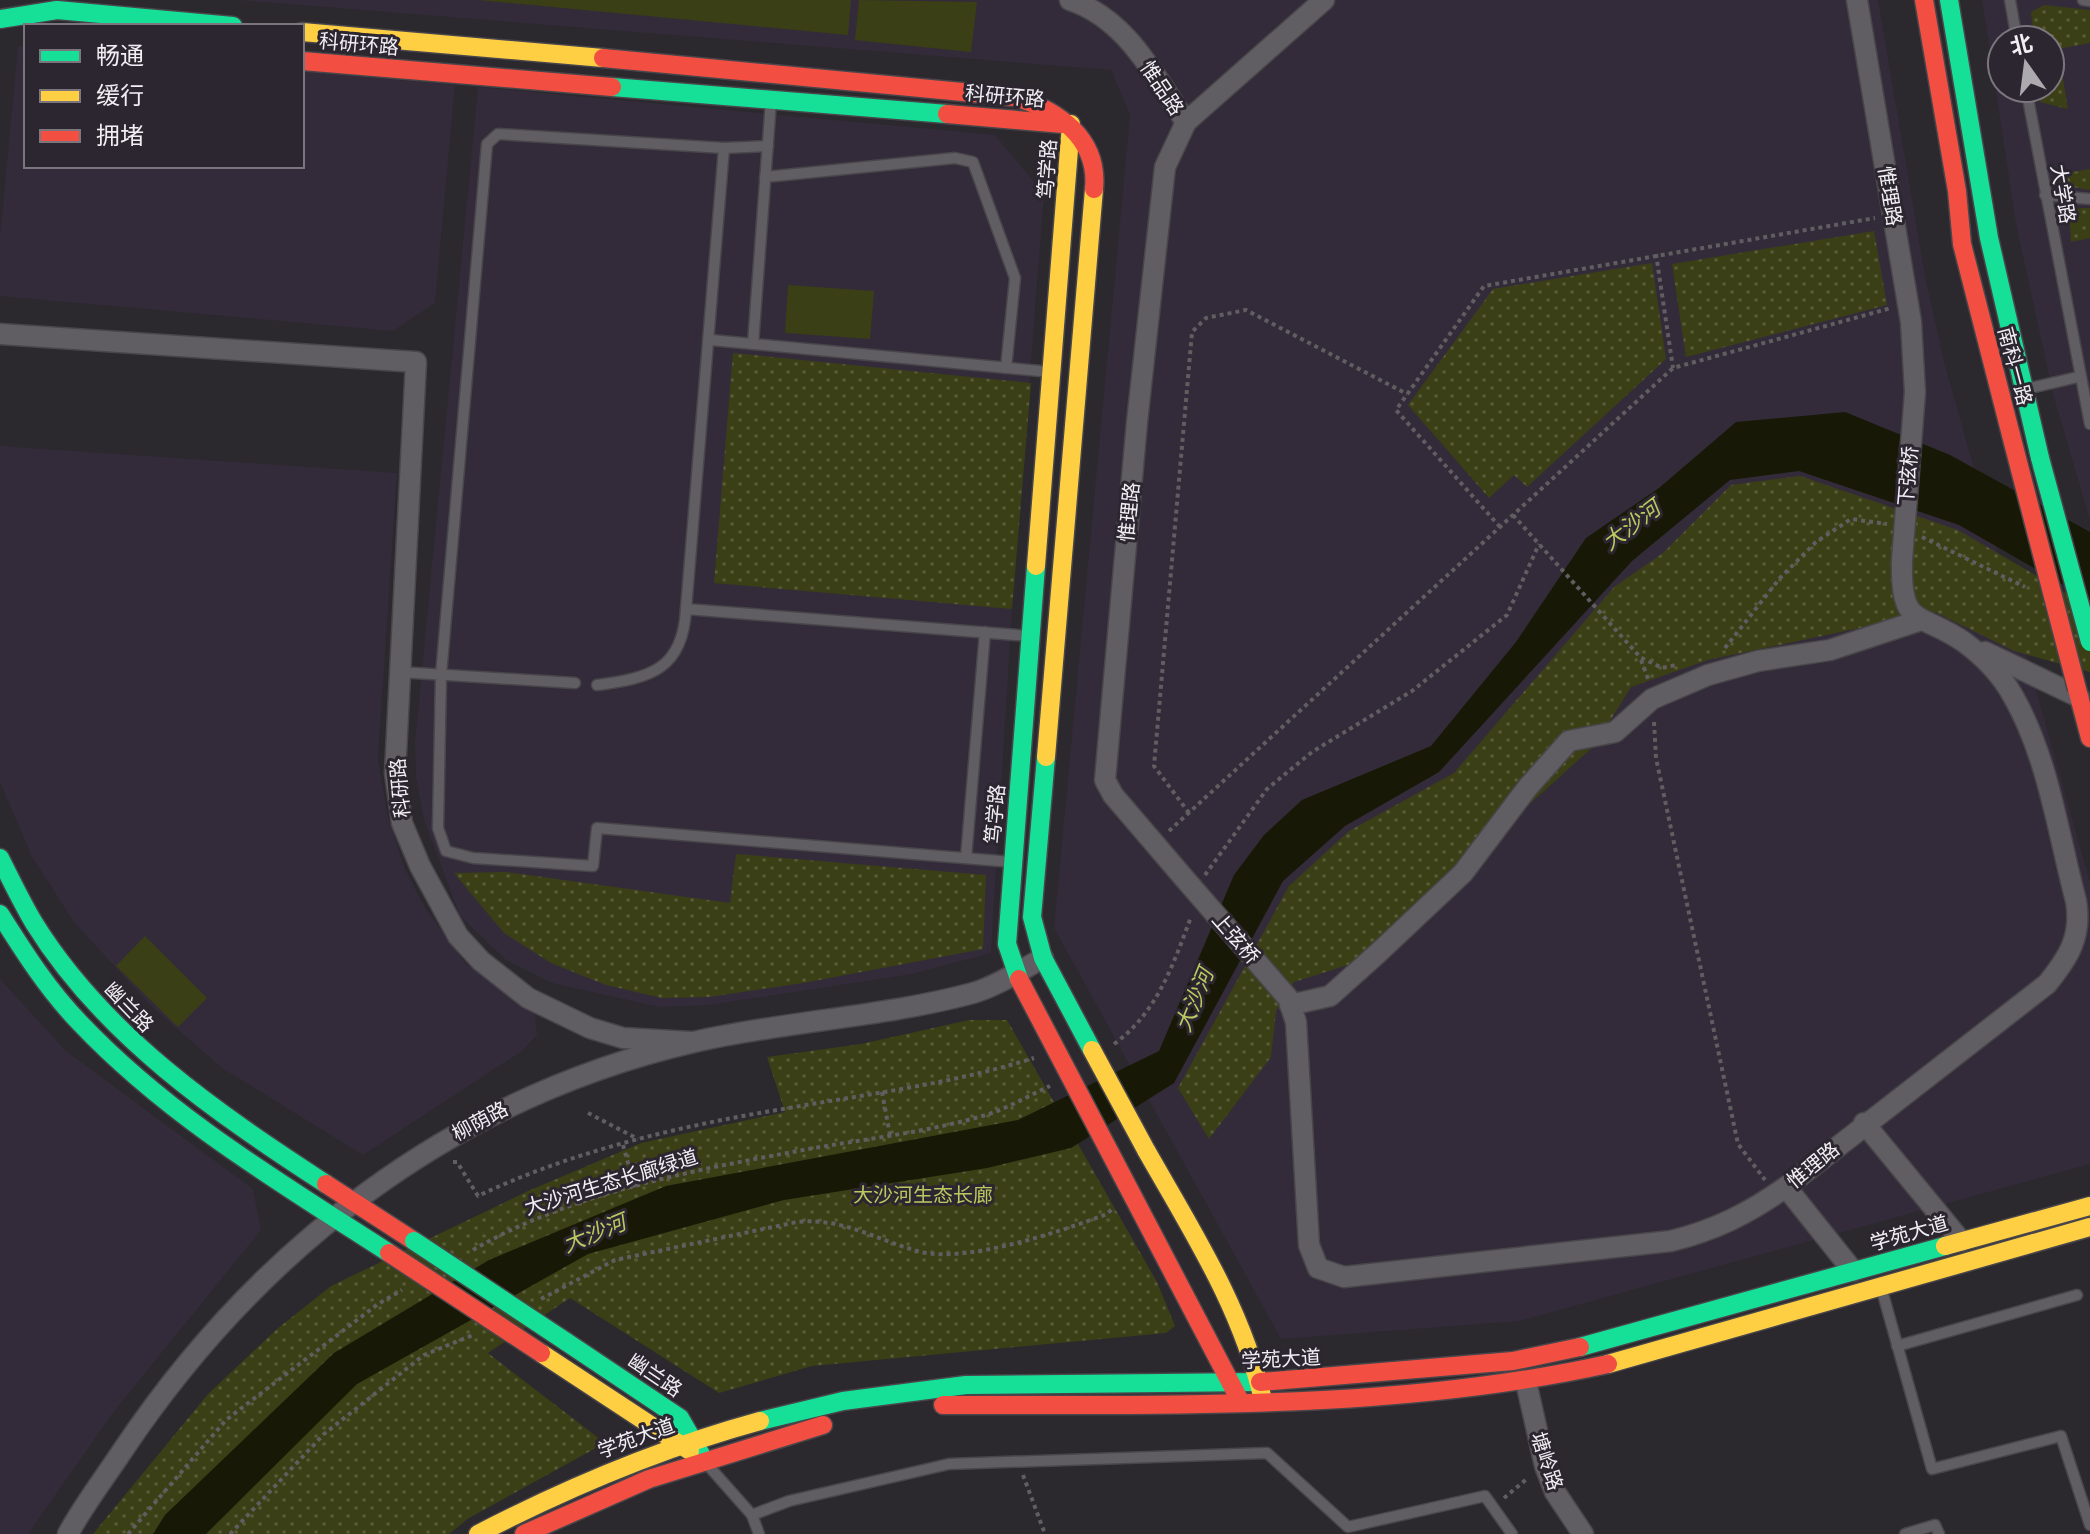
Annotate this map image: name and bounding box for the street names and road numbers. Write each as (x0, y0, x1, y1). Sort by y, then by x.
street label: 科研环路 (318, 28, 400, 58)
street label: 惟品路 (1136, 56, 1190, 119)
street label: 科研环路 (964, 80, 1046, 110)
street label: 笃学路 (1032, 138, 1060, 200)
street label: 大学路 (2047, 162, 2081, 225)
street label: 惟理路 (1874, 164, 1908, 227)
street label: 南科一路 (1994, 324, 2038, 407)
street label: 下弦桥 (1892, 445, 1922, 507)
street label: 惟理路 (1113, 481, 1143, 543)
street label: 科研路 (384, 757, 414, 819)
street label: 笃学路 (979, 783, 1009, 845)
street label: 上弦桥 (1208, 907, 1265, 968)
street label: 幽兰路 (100, 976, 159, 1036)
street label: 柳荫路 (447, 1095, 512, 1145)
street label: 惟理路 (1782, 1136, 1843, 1192)
street label: 大沙河生态长廊绿道 (521, 1143, 700, 1219)
street label: 学苑大道 (1867, 1209, 1950, 1255)
street label: 学苑大道 (1240, 1344, 1322, 1372)
street label: 幽兰路 (624, 1347, 687, 1401)
street label: 学苑大道 (594, 1412, 677, 1462)
street label: 塘岭路 (1527, 1428, 1569, 1493)

